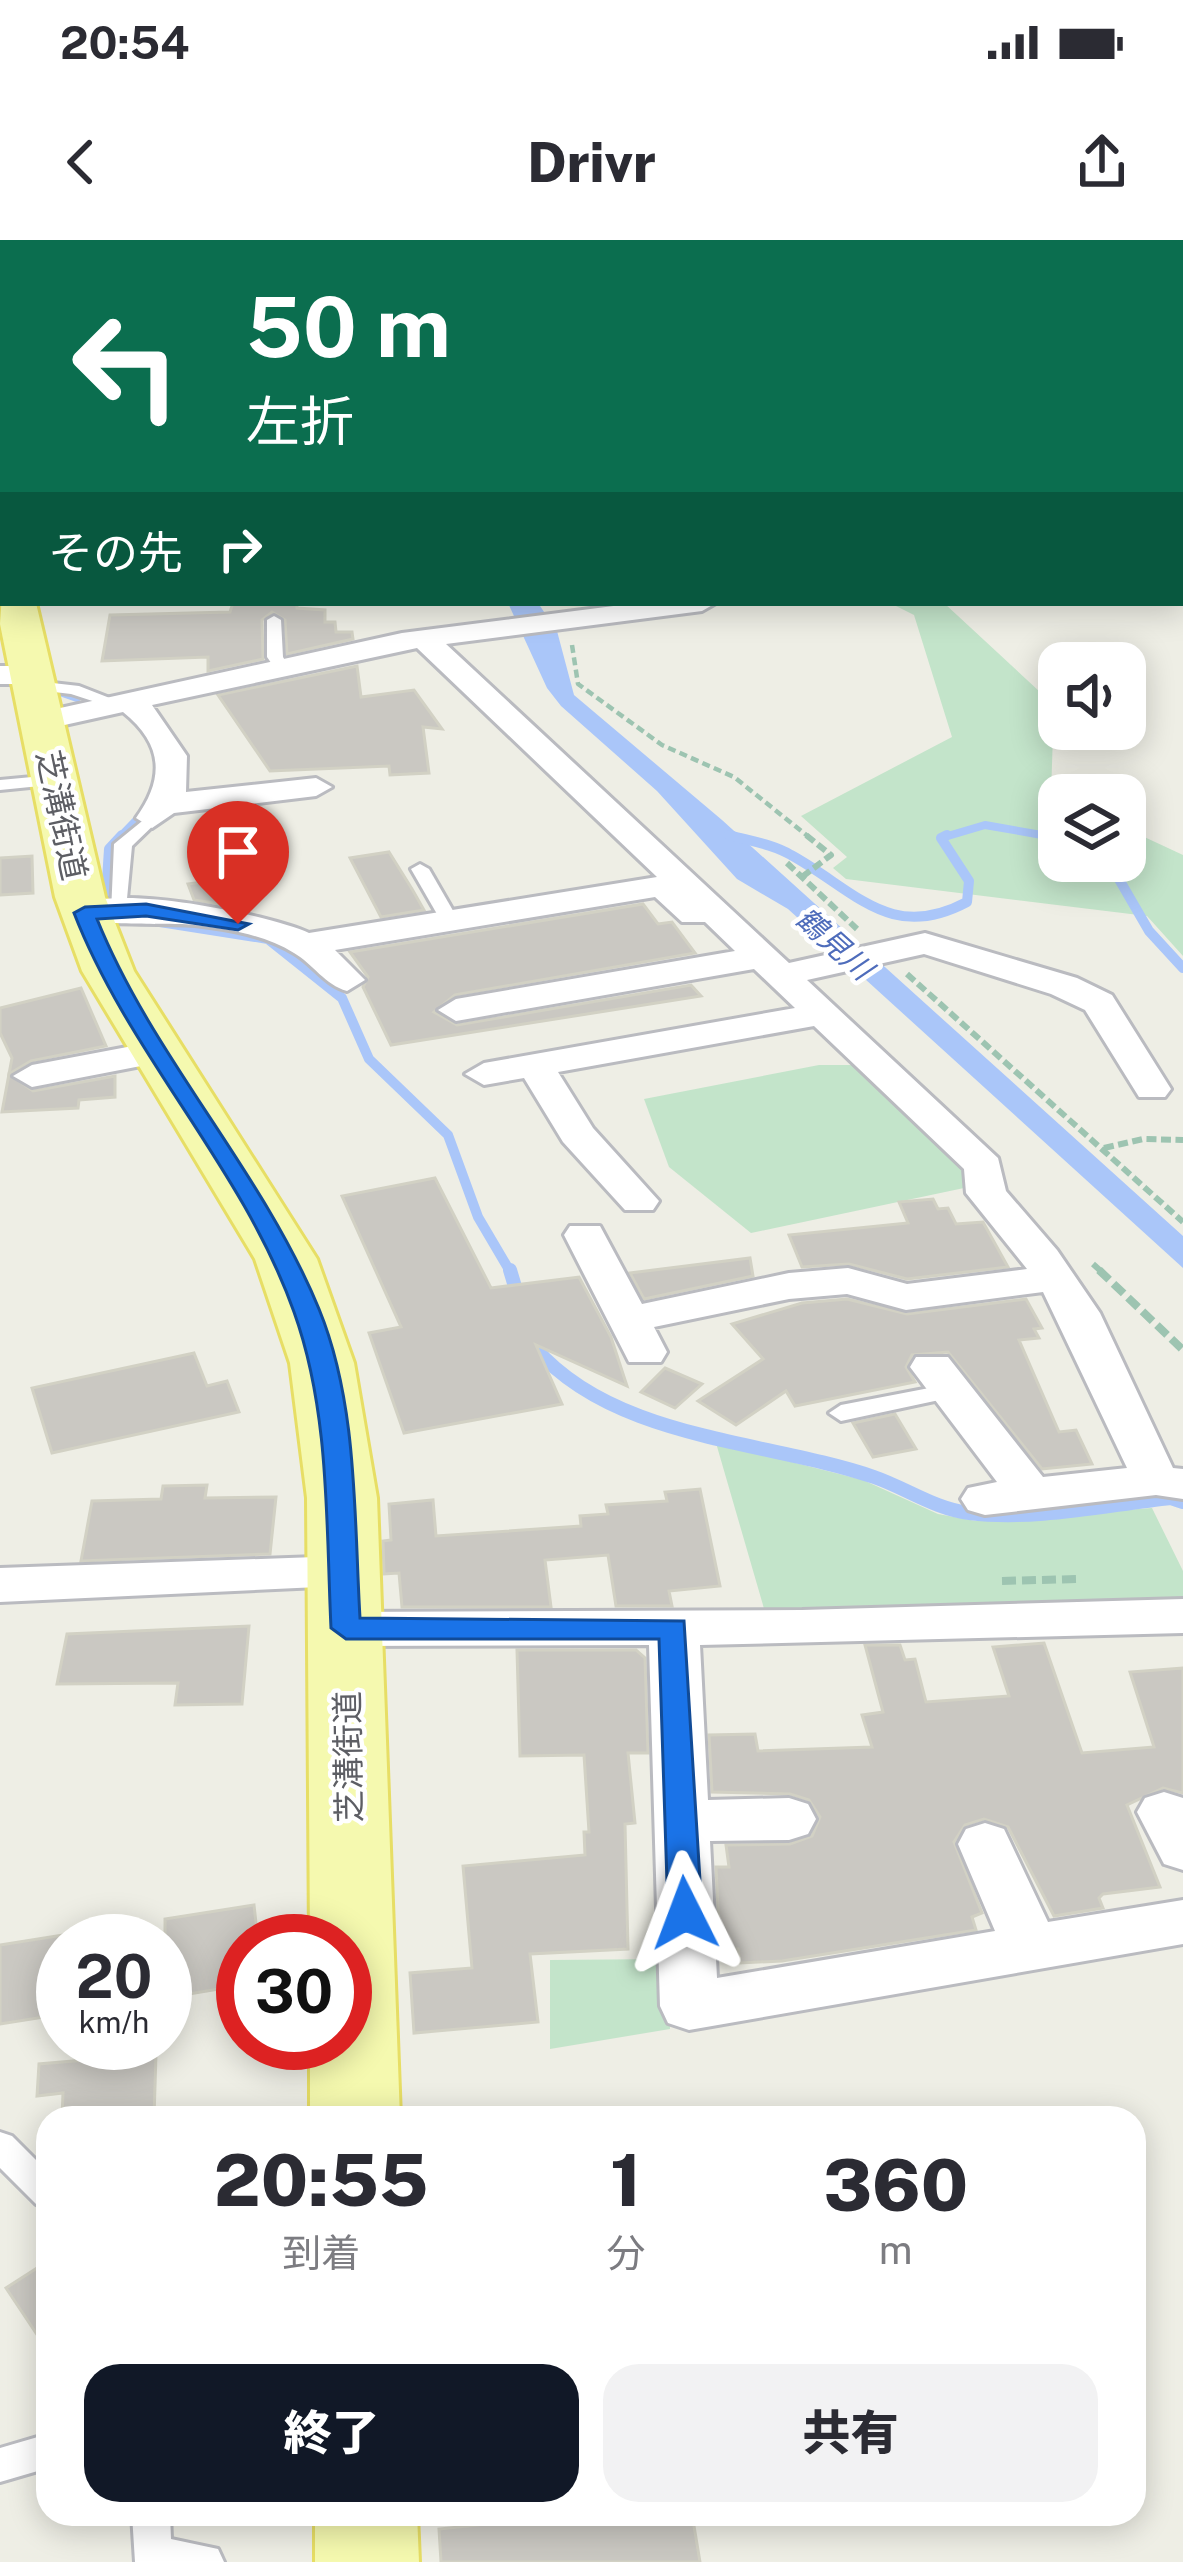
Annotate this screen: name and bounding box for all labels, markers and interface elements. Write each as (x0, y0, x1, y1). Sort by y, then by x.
text: 20:54 (60, 16, 190, 69)
icon: back (48, 129, 114, 195)
icon: share (1069, 129, 1135, 195)
text: Drivr (527, 131, 656, 194)
text: 50 m (246, 277, 451, 376)
icon: left (48, 288, 204, 444)
text: 左折 (246, 390, 354, 453)
icon: right (207, 516, 273, 582)
text: その先 (48, 526, 183, 579)
map controls (1038, 642, 1146, 882)
button: sound (1038, 642, 1146, 750)
street label: 芝溝街道 (30, 746, 94, 884)
button: layers (1038, 774, 1146, 882)
pin (187, 801, 289, 924)
icon: arrive (205, 819, 271, 885)
water label: 鶴見川 (789, 900, 882, 989)
street label: 芝溝街道 (328, 1691, 368, 1823)
position arrow (622, 1850, 748, 1976)
speed limit sign: 30 (216, 1914, 372, 2070)
text: 20 (76, 1941, 152, 2012)
text: km/h (79, 2004, 149, 2040)
text: 20:55 (214, 2138, 429, 2222)
text: 1 (610, 2138, 642, 2222)
text: 360 (823, 2143, 968, 2227)
text: m (879, 2227, 913, 2273)
text: 到着 (282, 2230, 360, 2276)
text: 分 (606, 2230, 645, 2276)
button: 終了 (84, 2364, 579, 2502)
button: 共有 (603, 2364, 1098, 2502)

